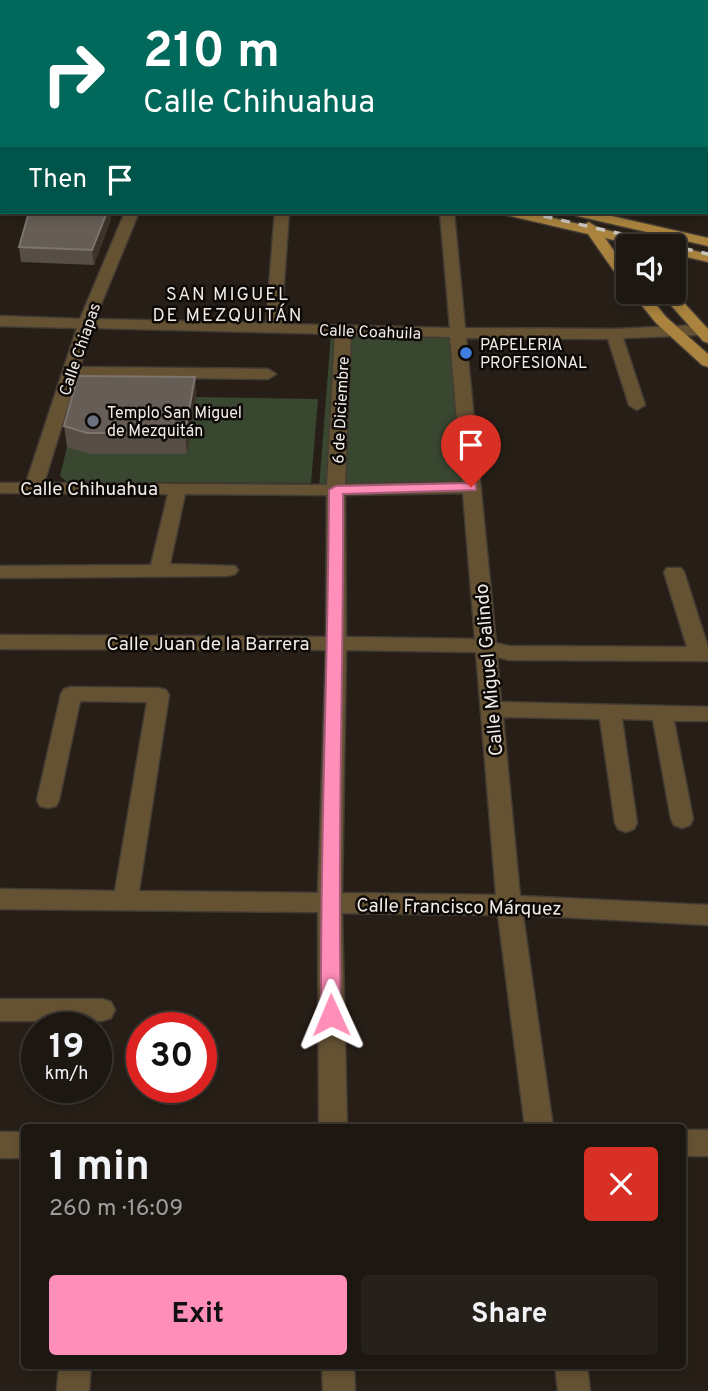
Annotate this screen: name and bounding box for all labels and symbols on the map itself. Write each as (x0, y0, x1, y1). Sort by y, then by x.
district label: SAN MIGUEL DE MEZQUITÁN (152, 284, 304, 328)
street label: Calle Chiapas (56, 301, 106, 399)
street label: Calle Coahuila (319, 321, 421, 345)
place label: PAPELERIA PROFESIONAL (480, 336, 587, 374)
marker: PAPELERIA PROFESIONAL (458, 345, 474, 361)
street label: 6 de Diciembre (329, 356, 355, 464)
place label: Templo San Miguel de Mezquitán (107, 404, 242, 442)
marker: Templo San Miguel de Mezquitán (85, 413, 101, 429)
pin (441, 415, 501, 487)
street label: Calle Chihuahua (20, 478, 158, 502)
street label: Calle Miguel Galindo (470, 583, 509, 757)
street label: Calle Juan de la Barrera (107, 633, 309, 657)
street label: Calle Francisco Márquez (356, 894, 562, 922)
position arrow (294, 978, 368, 1052)
speed limit sign: 30 (126, 1012, 217, 1103)

